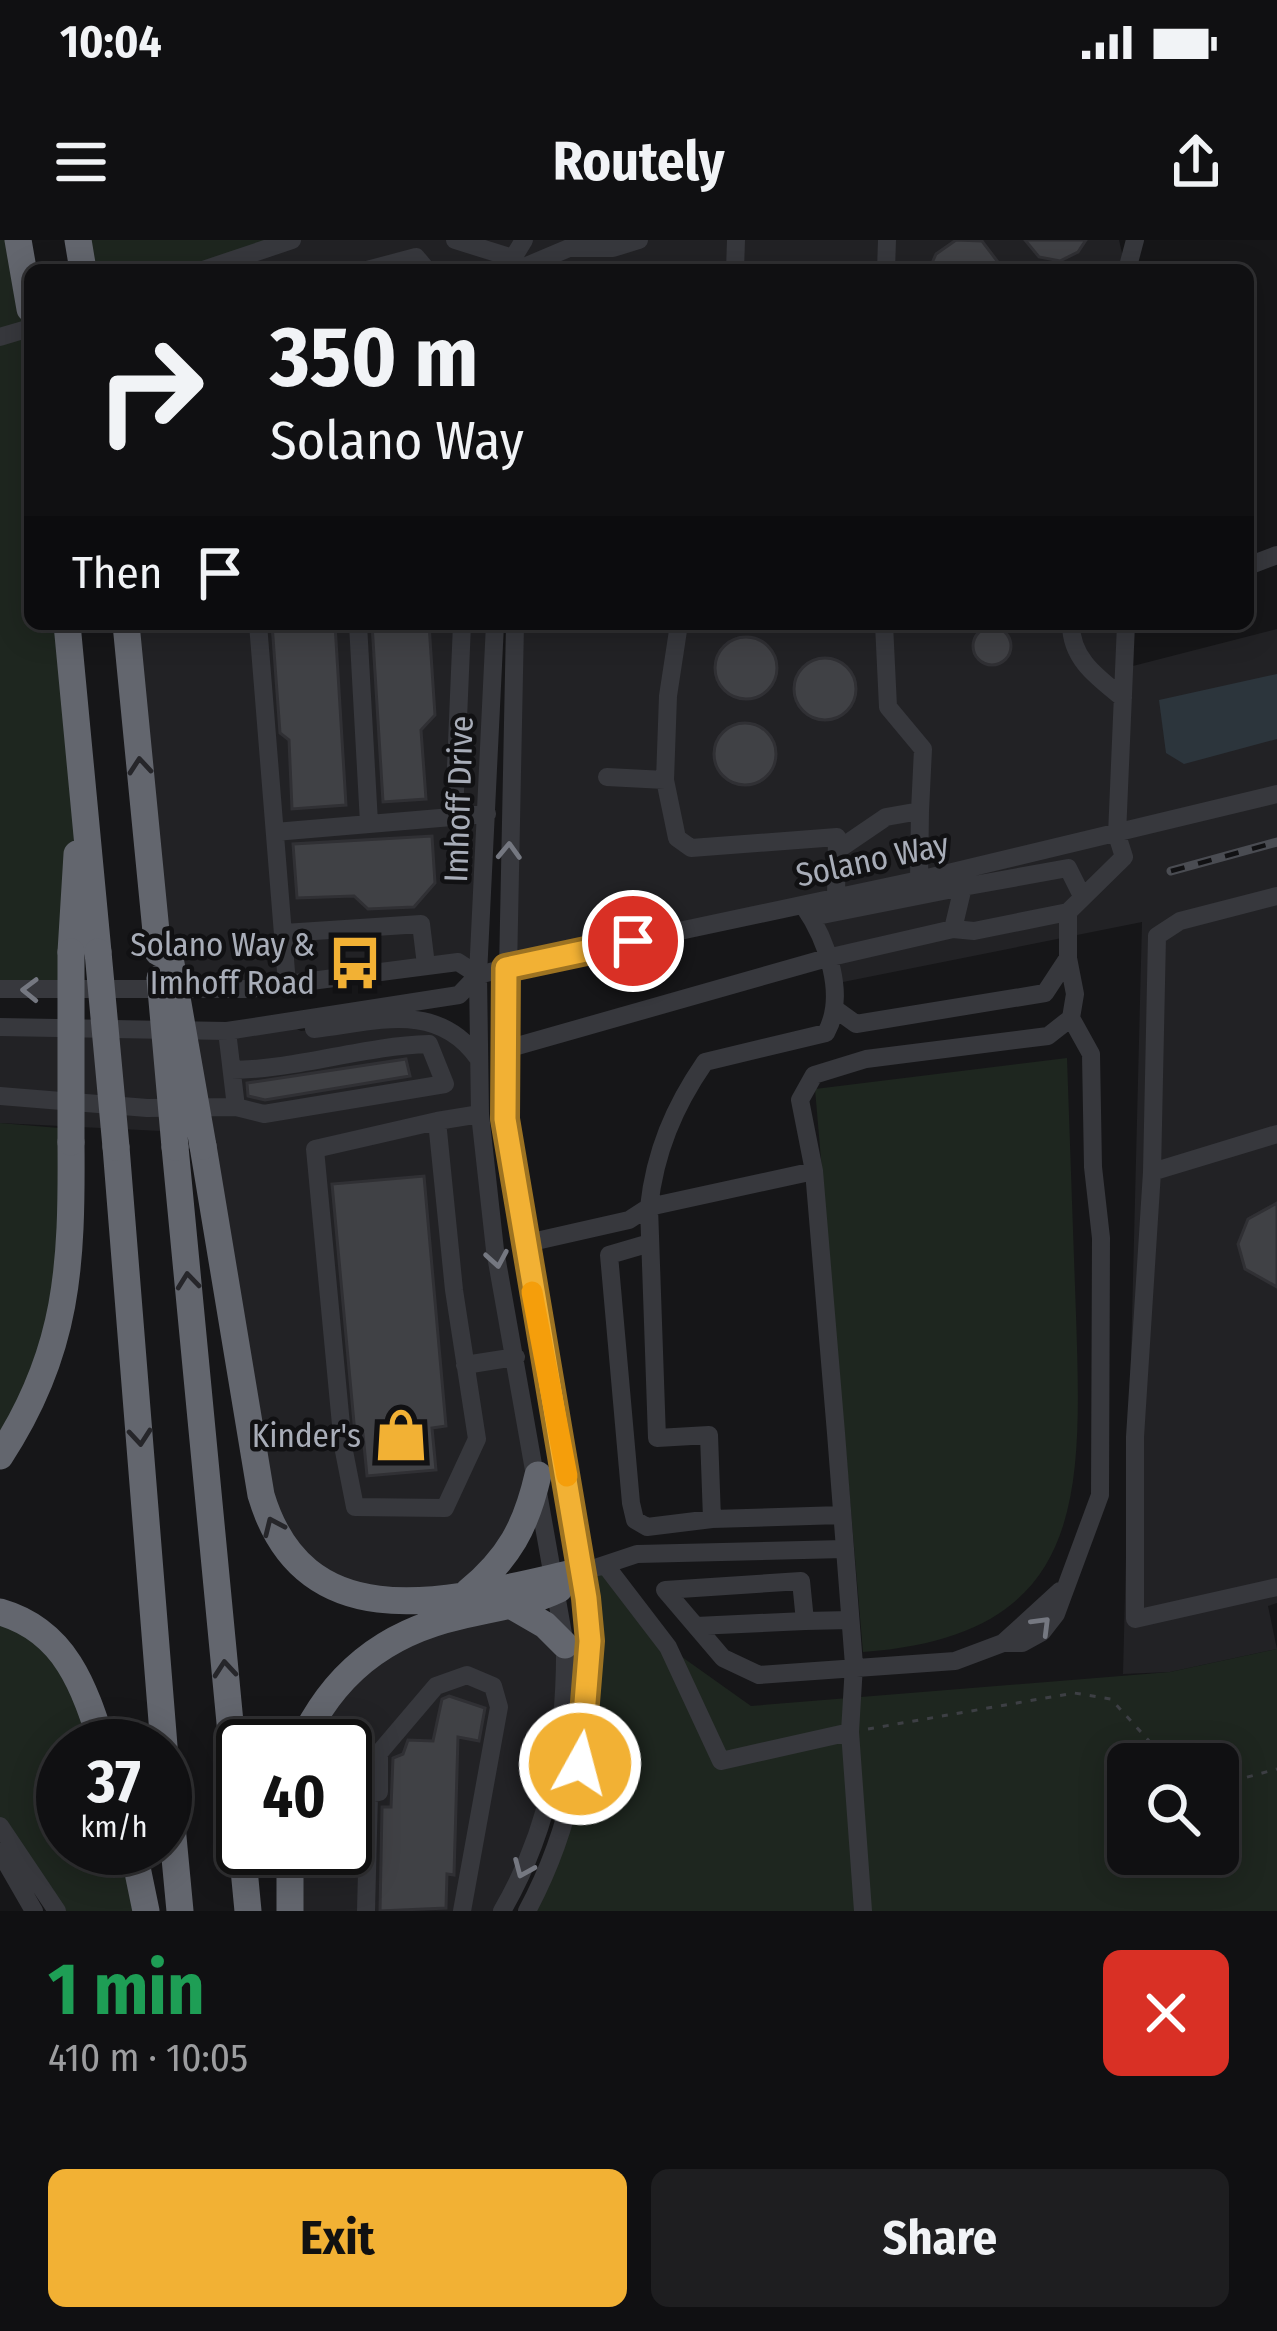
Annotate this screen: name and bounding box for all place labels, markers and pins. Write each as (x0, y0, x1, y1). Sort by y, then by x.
pin (582, 890, 684, 992)
place label: Solano Way & Imhoff Road (130, 925, 315, 1003)
bus stop icon: Solano Way & Imhoff Road (326, 934, 384, 992)
shop icon: Kinder's (372, 1406, 430, 1464)
place label: Kinder's (252, 1416, 361, 1456)

